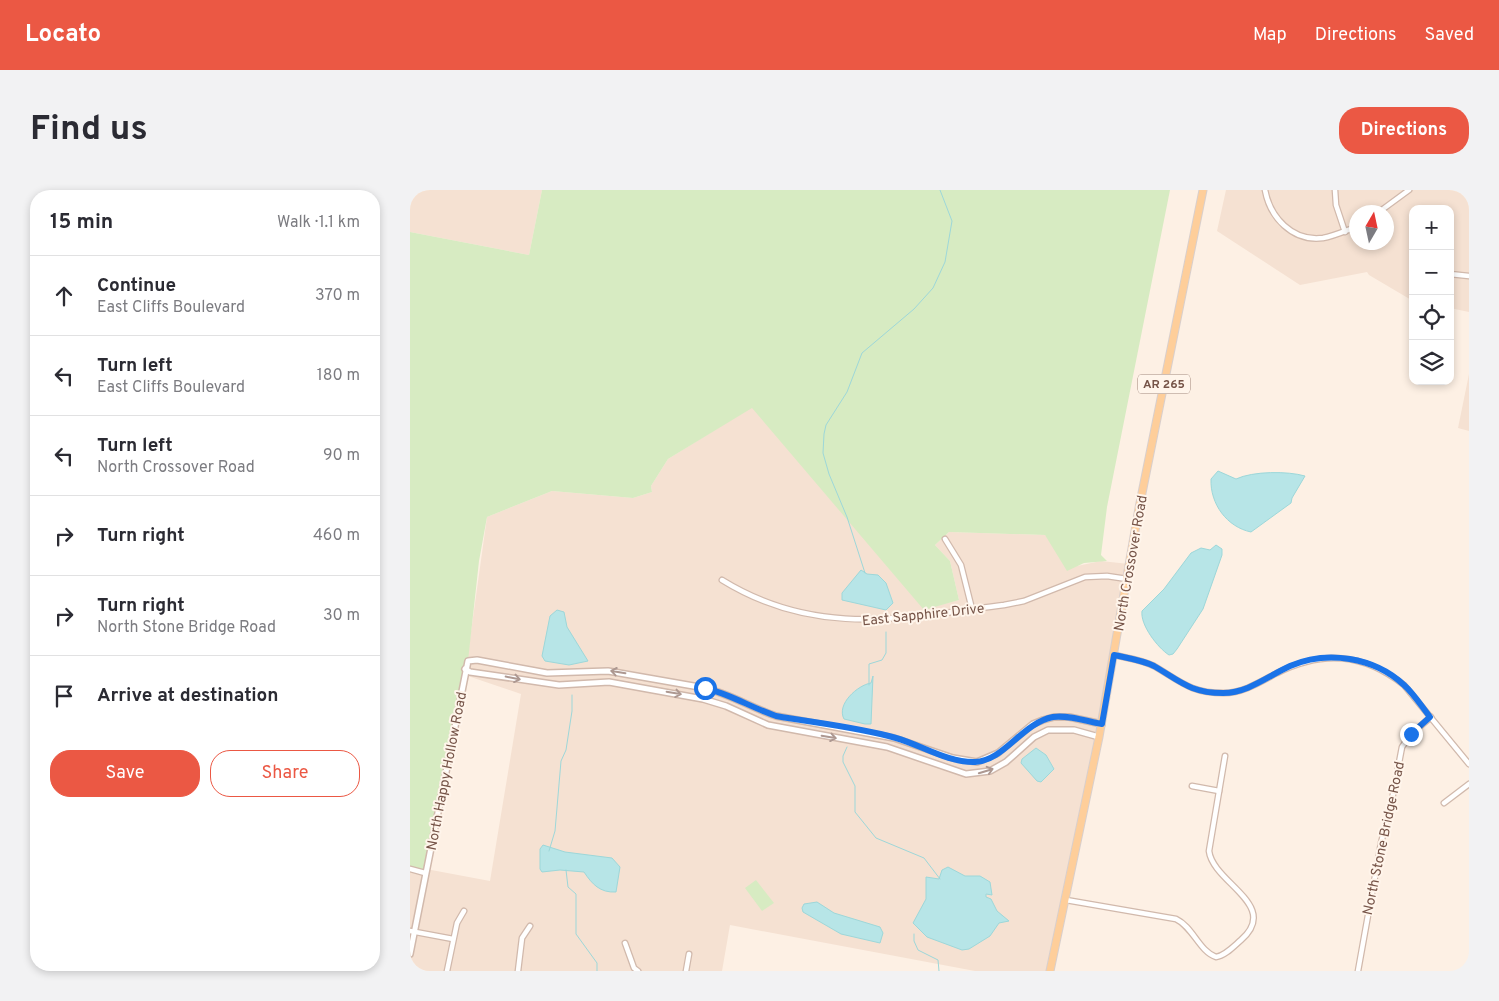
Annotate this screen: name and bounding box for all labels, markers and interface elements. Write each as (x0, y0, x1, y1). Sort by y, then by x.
text: Locato (25, 20, 101, 50)
text: Map (1253, 24, 1287, 47)
text: Directions (1315, 24, 1397, 47)
text: Saved (1425, 24, 1474, 47)
button: Directions (1339, 107, 1469, 154)
text: Find us (30, 108, 148, 152)
north arrow (1349, 205, 1394, 250)
map controls (1409, 205, 1454, 385)
button: + (1409, 205, 1454, 250)
text: 15 min (50, 209, 113, 236)
text: Walk · 1.1 km (277, 213, 360, 233)
button: − (1409, 250, 1454, 295)
text: Continue (97, 274, 176, 298)
icon: ahead (50, 282, 78, 310)
text: 370 m (315, 286, 360, 306)
button: locate (1409, 295, 1454, 340)
text: East Cliffs Boulevard (97, 298, 245, 318)
button: layers (1409, 340, 1454, 385)
text: Turn left (97, 354, 173, 378)
icon: left (50, 362, 78, 390)
text: 180 m (317, 366, 360, 386)
road number: AR 265 (1138, 374, 1190, 393)
text: East Cliffs Boulevard (97, 378, 245, 398)
text: Turn left (97, 434, 173, 458)
icon: left (50, 442, 78, 470)
text: 90 m (323, 446, 360, 466)
text: North Crossover Road (97, 458, 255, 478)
street label: North Crossover Road (1111, 494, 1152, 633)
icon: right (50, 522, 78, 550)
text: Turn right (97, 524, 185, 548)
text: 460 m (313, 526, 360, 546)
text: Turn right (97, 594, 185, 618)
street label: East Sapphire Drive (861, 601, 985, 630)
icon: right (50, 602, 78, 630)
text: 30 m (323, 606, 360, 626)
text: North Stone Bridge Road (97, 618, 276, 638)
one-way arrow (610, 667, 626, 677)
one-way arrow (504, 674, 520, 683)
route start (694, 677, 717, 700)
icon: arrive (50, 682, 78, 710)
text: Arrive at destination (97, 684, 278, 708)
one-way arrow (665, 689, 681, 699)
street label: North Happy Hollow Road (424, 691, 471, 852)
route end (1400, 723, 1423, 746)
one-way arrow (821, 732, 837, 742)
button: Save (50, 750, 200, 797)
button: Share (210, 750, 360, 797)
street label: North Stone Bridge Road (1360, 760, 1409, 917)
one-way arrow (978, 765, 994, 775)

